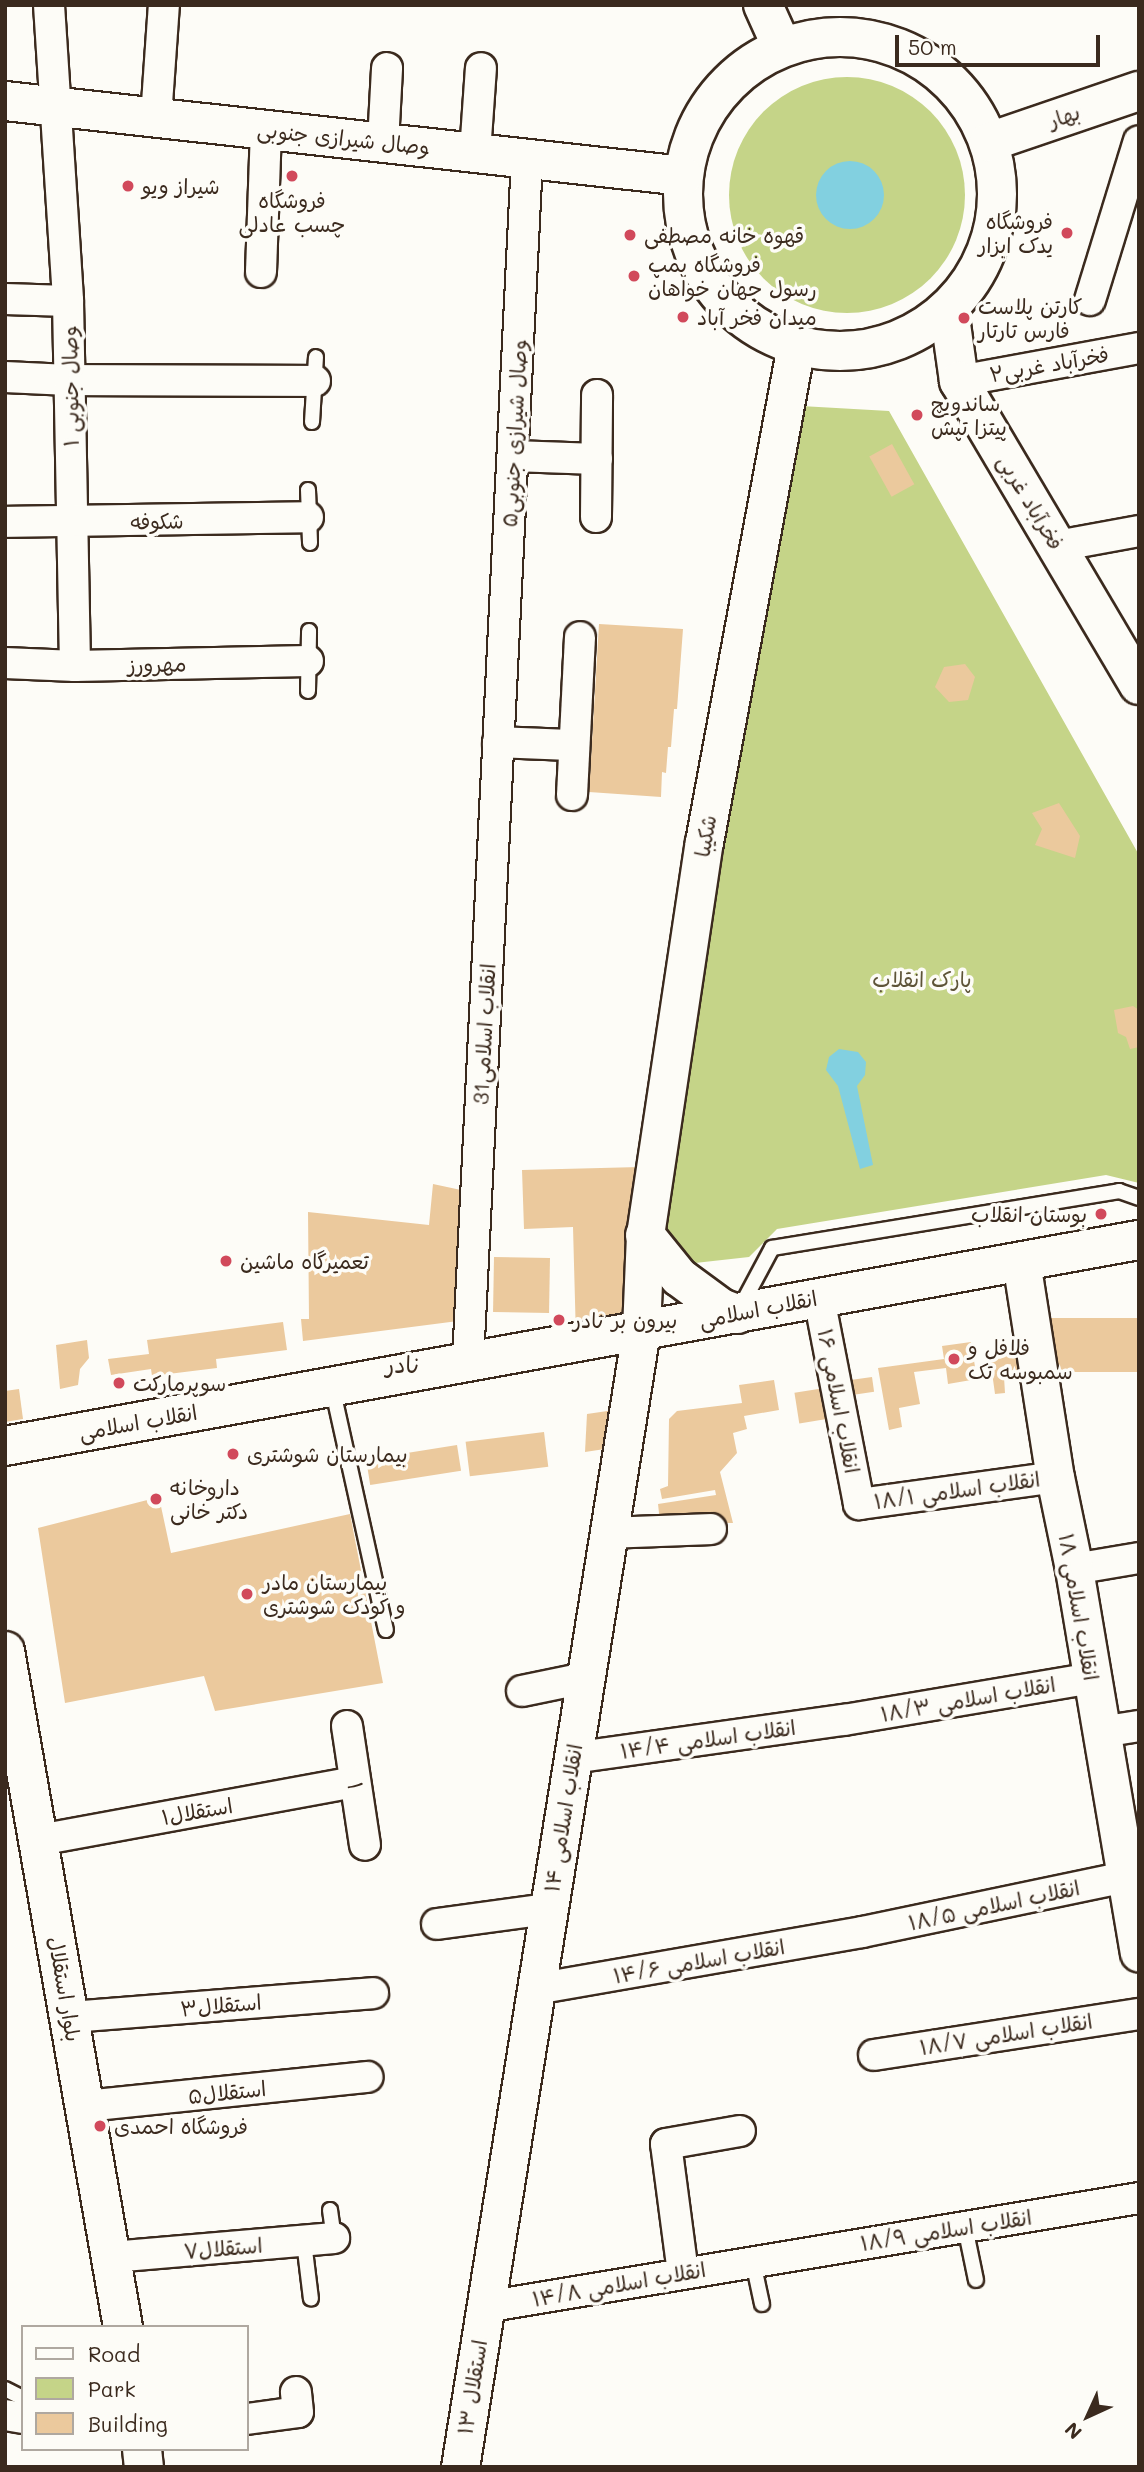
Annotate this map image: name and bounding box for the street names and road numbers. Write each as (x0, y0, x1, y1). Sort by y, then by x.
street label: بهار (1045, 99, 1083, 133)
street label: وصال شیرازی جنوبی (256, 116, 432, 160)
street label: وصال جنوبی ۱ (56, 325, 84, 447)
street label: ۵وصال شیرازی جنوبی (496, 338, 532, 528)
street label: ۲فخرآباد غربی (987, 341, 1111, 387)
street label: فخرآباد غربی (993, 450, 1069, 554)
street label: شکوفه (130, 508, 184, 534)
street label: مهرورز (127, 651, 187, 677)
street label: شکیبا (689, 813, 721, 859)
street label: 31انقلاب اسلامی (468, 963, 500, 1105)
street label: انقلاب اسلامی (697, 1285, 819, 1333)
street label: ۱۶ انقلاب اسلامی (813, 1327, 865, 1475)
street label: انقلاب اسلامی (77, 1399, 199, 1445)
street label: ۱۸/۱ انقلاب اسلامی (872, 1466, 1042, 1514)
street label: ۱۸ انقلاب اسلامی (1054, 1532, 1104, 1682)
street label: ۱۸/۳ انقلاب اسلامی (879, 1671, 1057, 1727)
street label: ۱۴/۴ انقلاب اسلامی (619, 1714, 797, 1764)
street label: ۱۴ انقلاب اسلامی (539, 1742, 587, 1894)
street label: ۱ (343, 1780, 369, 1792)
street label: استقلال۱ (159, 1792, 235, 1830)
street label: ۱۸/۵ انقلاب اسلامی (906, 1875, 1082, 1935)
street label: بلوار استقلال (43, 1934, 87, 2044)
street label: ۱۴/۶ انقلاب اسلامی (611, 1934, 787, 1988)
street label: استقلال۳ (179, 1989, 263, 2021)
street label: ۱۸/۷ انقلاب اسلامی (918, 2008, 1094, 2060)
street label: استقلال۵ (187, 2075, 267, 2109)
street label: ۱۸/۹ انقلاب اسلامی (859, 2204, 1033, 2256)
street label: استقلال۷ (183, 2232, 263, 2264)
street label: ۱۴/۸ انقلاب اسلامی (530, 2256, 708, 2312)
street label: ۱۳ استقلال (452, 2338, 492, 2436)

